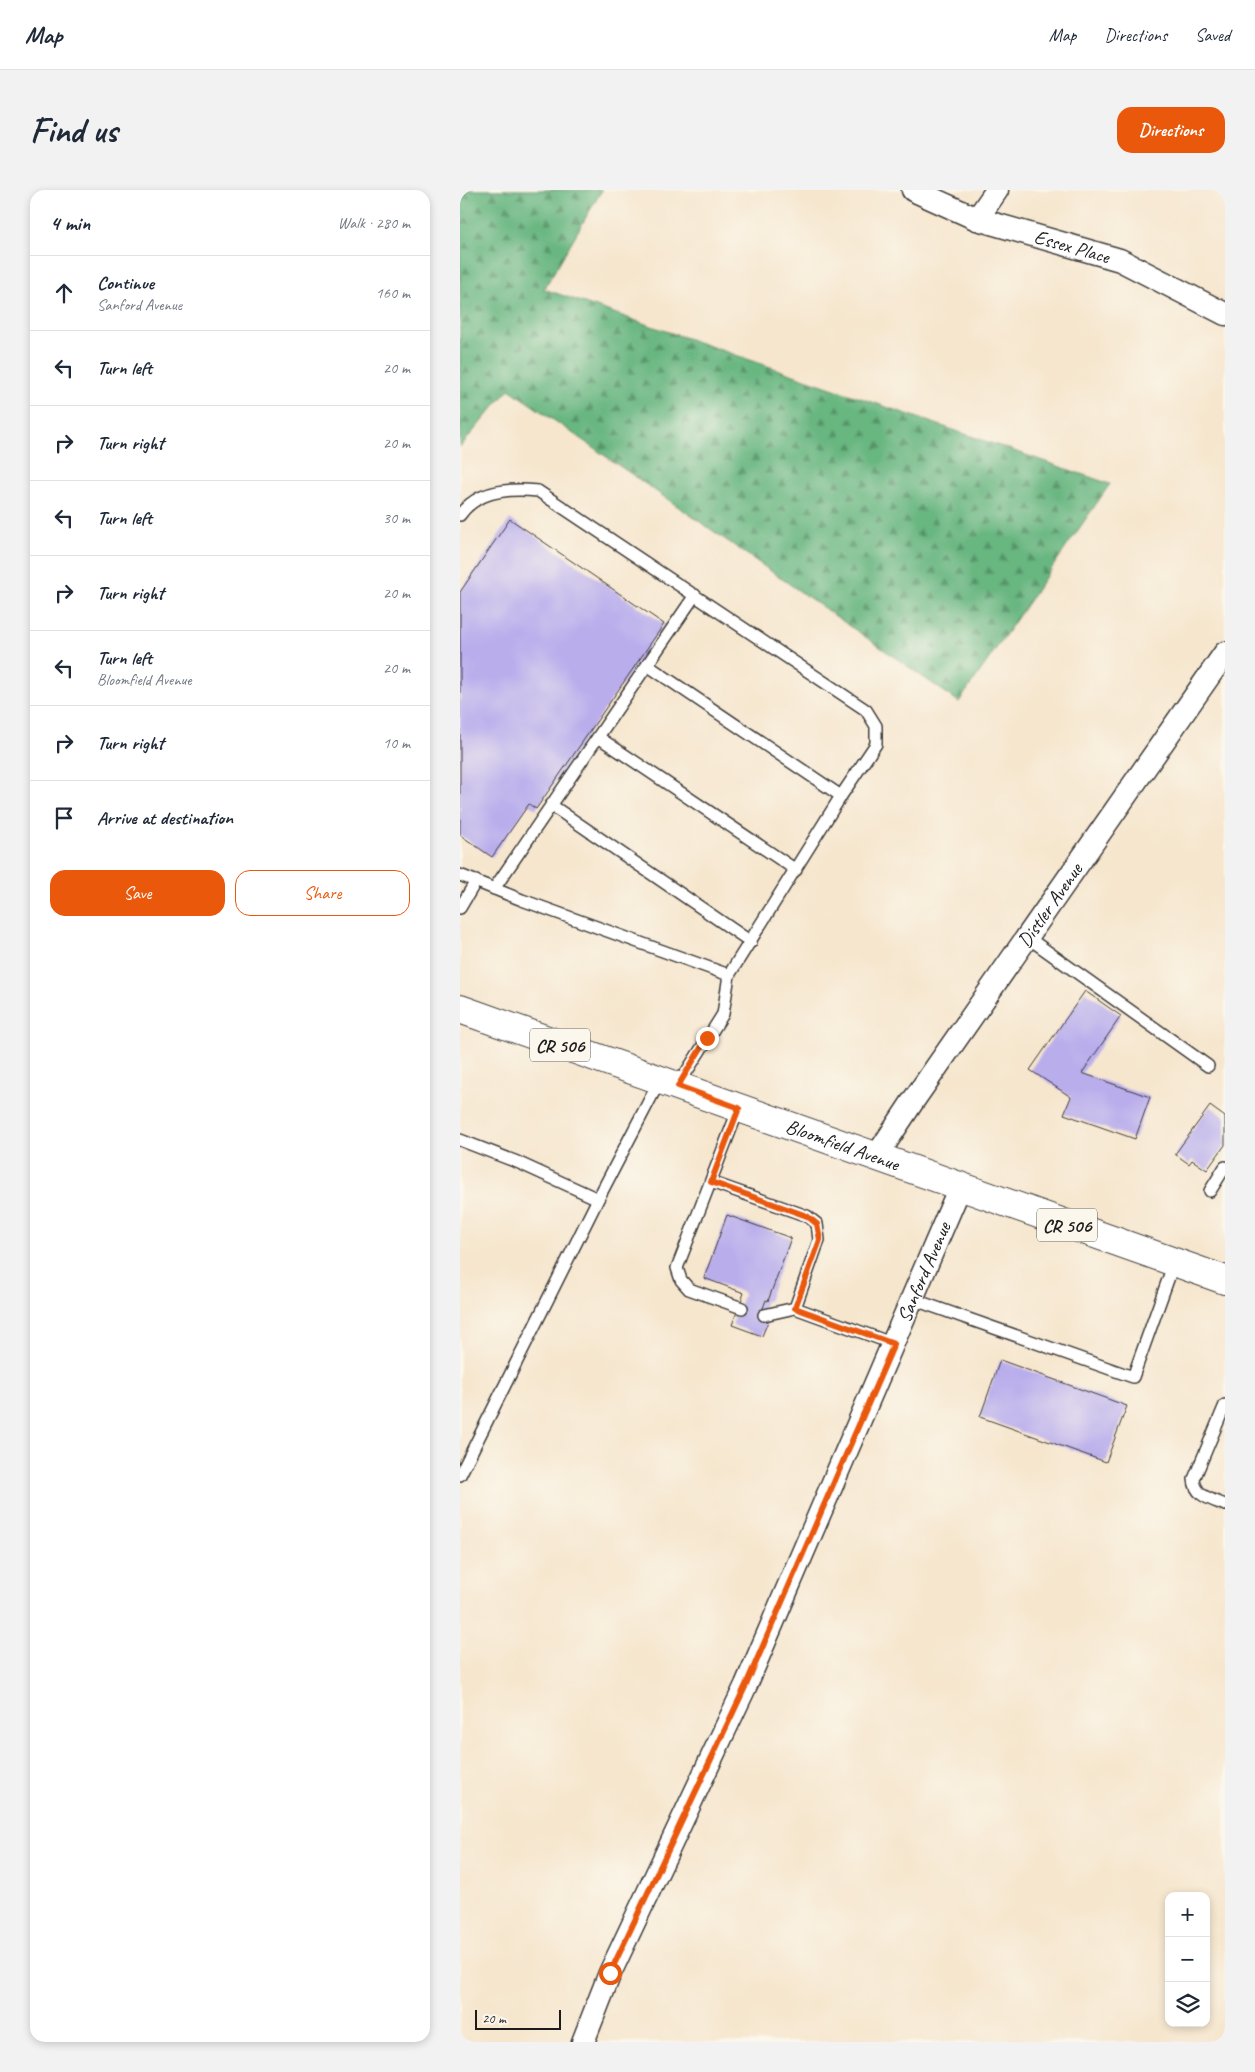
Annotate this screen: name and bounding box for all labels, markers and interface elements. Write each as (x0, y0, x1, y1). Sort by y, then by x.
text: Map (25, 20, 62, 50)
text: Map (1049, 24, 1076, 46)
text: Directions (1104, 24, 1167, 46)
text: Saved (1195, 24, 1230, 46)
button: Directions (1117, 107, 1225, 153)
text: Find us (30, 108, 117, 153)
text: 4 min (50, 210, 90, 236)
text: Walk · 280 m (338, 213, 410, 233)
street label: Essex Place (1031, 224, 1114, 270)
text: Continue (97, 271, 154, 295)
icon: ahead (50, 279, 78, 307)
text: 160 m (376, 283, 410, 303)
text: Sanford Avenue (97, 295, 182, 315)
icon: left (50, 354, 78, 382)
text: Turn left (97, 356, 152, 380)
text: 20 m (383, 358, 410, 378)
icon: right (50, 429, 78, 457)
text: Turn right (97, 431, 164, 455)
text: 20 m (383, 433, 410, 453)
icon: left (50, 504, 78, 532)
text: Turn left (97, 506, 152, 530)
text: 30 m (383, 508, 410, 528)
icon: right (50, 579, 78, 607)
text: Turn right (97, 581, 164, 605)
text: 20 m (383, 583, 410, 603)
text: Turn left (97, 646, 152, 670)
icon: left (50, 654, 78, 682)
text: 20 m (383, 658, 410, 678)
text: Bloomfield Avenue (97, 670, 192, 690)
icon: right (50, 729, 78, 757)
text: Turn right (97, 731, 164, 755)
text: 10 m (383, 733, 410, 753)
icon: arrive (50, 804, 78, 832)
text: Arrive at destination (97, 806, 233, 830)
street label: Distler Avenue (1012, 857, 1089, 952)
button: Save (50, 870, 225, 916)
button: Share (235, 870, 410, 916)
route end (696, 1027, 719, 1050)
road number: CR 506 (530, 1028, 590, 1062)
street label: Bloomfield Avenue (783, 1114, 904, 1177)
road number: CR 506 (1037, 1208, 1097, 1242)
street label: Sanford Avenue (891, 1217, 957, 1326)
map controls (1165, 1892, 1210, 2027)
button: + (1165, 1892, 1210, 1937)
button: − (1165, 1937, 1210, 1982)
route start (599, 1962, 622, 1985)
button: layers (1165, 1982, 1210, 2027)
scale bar (475, 2007, 561, 2030)
text: 20 m (482, 2010, 506, 2027)

